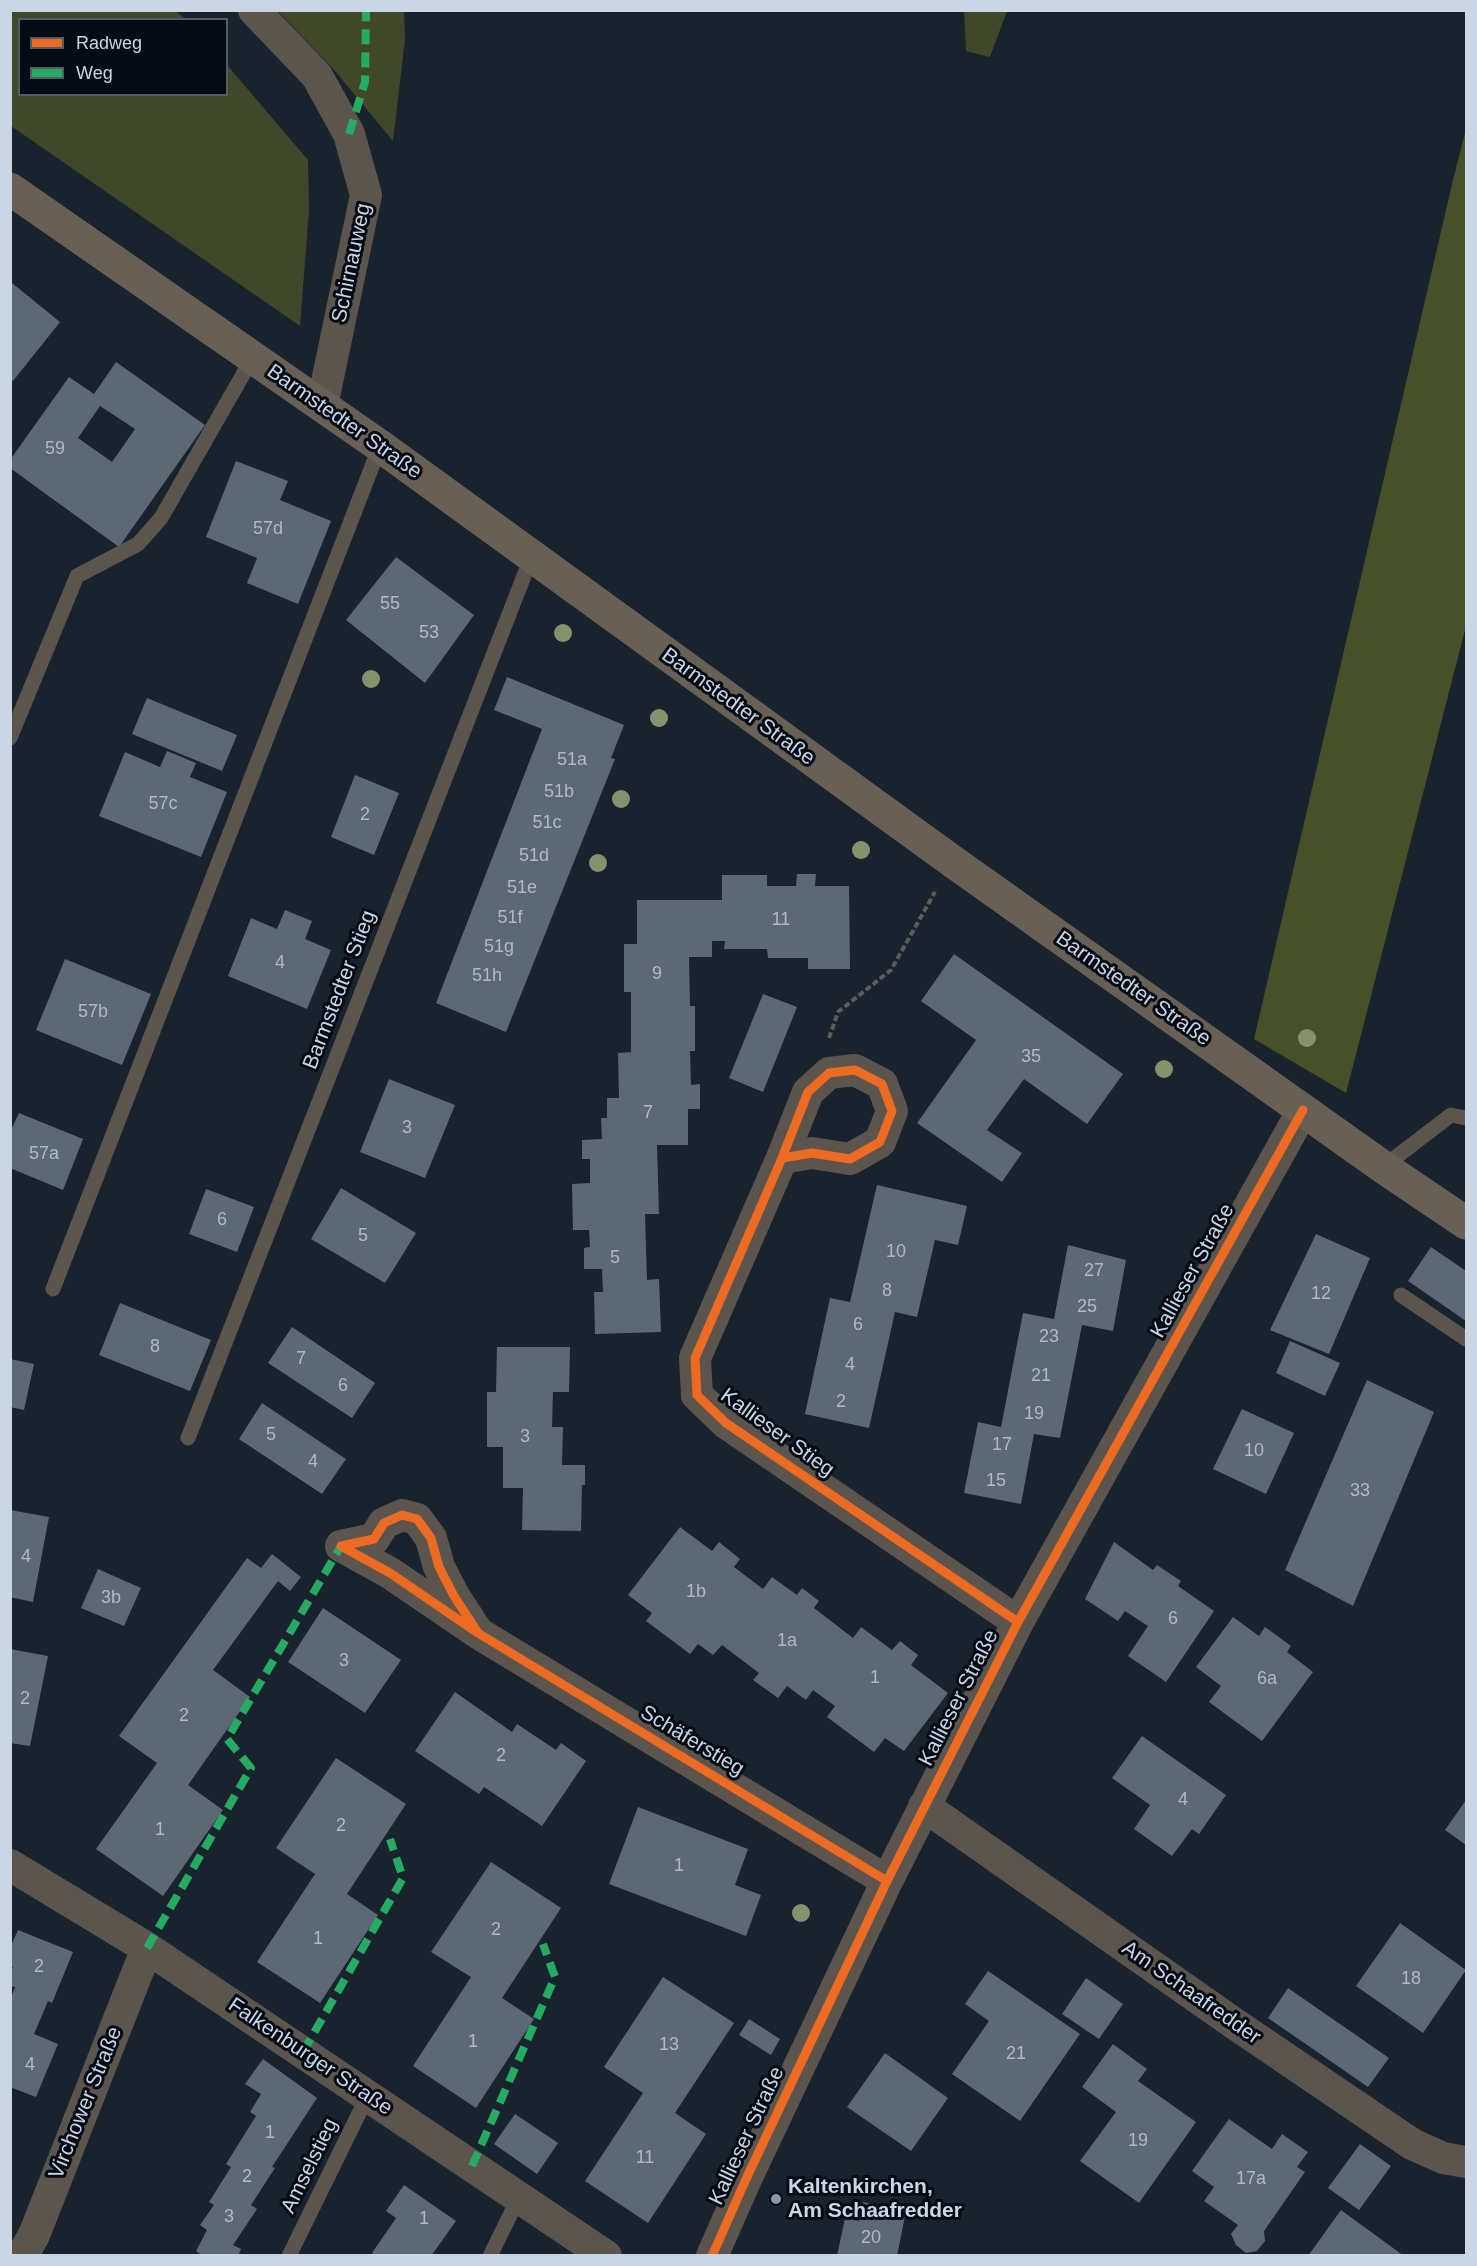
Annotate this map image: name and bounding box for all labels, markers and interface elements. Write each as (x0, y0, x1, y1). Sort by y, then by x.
legend (18, 18, 228, 96)
text: Radweg (76, 33, 142, 53)
text: Weg (76, 63, 113, 83)
street label: Schirnauweg (327, 201, 377, 325)
street label: Barmstedter Straße (262, 359, 426, 485)
house number: 59 (45, 438, 65, 460)
house number: 57d (253, 518, 283, 540)
house number: 55 (380, 593, 400, 615)
house number: 53 (419, 622, 439, 644)
street label: Barmstedter Straße (656, 643, 820, 771)
house number: 51a (557, 749, 587, 771)
house number: 51b (544, 781, 574, 803)
house number: 57c (148, 793, 178, 815)
house number: 2 (360, 804, 370, 826)
house number: 51c (532, 812, 562, 834)
house number: 51d (519, 845, 549, 867)
house number: 51e (507, 877, 537, 899)
street label: Barmstedter Stieg (298, 907, 382, 1073)
house number: 51f (497, 907, 523, 929)
house number: 11 (772, 909, 790, 931)
street label: Barmstedter Straße (1051, 926, 1215, 1052)
house number: 51g (484, 936, 514, 958)
house number: 4 (275, 952, 285, 974)
house number: 9 (652, 963, 662, 985)
house number: 51h (472, 965, 502, 987)
house number: 57b (78, 1001, 108, 1023)
house number: 35 (1021, 1046, 1041, 1068)
house number: 7 (643, 1102, 653, 1124)
house number: 3 (402, 1117, 412, 1139)
house number: 57a (29, 1143, 59, 1165)
street label: Kallieser Straße (1146, 1200, 1240, 1342)
house number: 6 (217, 1209, 227, 1231)
house number: 5 (358, 1225, 368, 1247)
house number: 10 (886, 1241, 906, 1263)
house number: 5 (610, 1247, 620, 1269)
house number: 27 (1084, 1260, 1104, 1282)
house number: 8 (882, 1280, 892, 1302)
house number: 12 (1311, 1283, 1331, 1305)
house number: 25 (1077, 1296, 1097, 1318)
house number: 6 (853, 1314, 863, 1336)
house number: 23 (1039, 1326, 1059, 1348)
house number: 8 (150, 1336, 160, 1358)
house number: 7 (296, 1348, 306, 1370)
house number: 4 (845, 1354, 855, 1376)
house number: 21 (1031, 1365, 1051, 1387)
house number: 6 (338, 1375, 348, 1397)
street label: Kallieser Stieg (715, 1383, 839, 1483)
house number: 2 (836, 1391, 846, 1413)
house number: 19 (1024, 1403, 1044, 1425)
house number: 5 (266, 1424, 276, 1446)
house number: 3 (520, 1426, 530, 1448)
house number: 17 (992, 1434, 1012, 1456)
house number: 10 (1244, 1440, 1264, 1462)
house number: 4 (308, 1451, 318, 1473)
house number: 15 (986, 1470, 1006, 1492)
house number: 33 (1350, 1480, 1370, 1502)
house number: 4 (21, 1546, 31, 1568)
house number: 1b (686, 1581, 706, 1603)
house number: 3b (101, 1587, 121, 1609)
house number: 6 (1168, 1608, 1178, 1630)
street label: Kallieser Straße (914, 1626, 1004, 1770)
house number: 1a (777, 1630, 797, 1652)
house number: 3 (339, 1650, 349, 1672)
house number: 1 (870, 1667, 880, 1689)
house number: 6a (1257, 1668, 1277, 1690)
house number: 2 (20, 1688, 30, 1710)
street label: Schäferstieg (635, 1700, 749, 1782)
house number: 2 (179, 1705, 189, 1727)
house number: 2 (496, 1745, 506, 1767)
house number: 4 (1178, 1789, 1188, 1811)
house number: 2 (336, 1815, 346, 1837)
house number: 1 (155, 1819, 165, 1841)
house number: 1 (674, 1855, 684, 1877)
house number: 2 (491, 1919, 501, 1941)
house number: 1 (313, 1928, 323, 1950)
street label: Am Schaafredder (1117, 1936, 1265, 2050)
house number: 2 (34, 1956, 44, 1978)
house number: 18 (1401, 1968, 1421, 1990)
street label: Falkenburger Straße (223, 1993, 397, 2121)
street label: Virchower Straße (44, 2023, 128, 2183)
house number: 1 (468, 2031, 478, 2053)
house number: 13 (659, 2034, 679, 2056)
house number: 21 (1006, 2043, 1026, 2065)
house number: 4 (25, 2054, 35, 2076)
street label: Kallieser Straße (704, 2063, 790, 2209)
street label: Amselstieg (276, 2114, 344, 2218)
house number: 1 (265, 2122, 275, 2144)
house number: 19 (1128, 2130, 1148, 2152)
house number: 11 (636, 2147, 654, 2169)
house number: 2 (242, 2166, 252, 2188)
house number: 17a (1236, 2168, 1266, 2190)
place label: Kaltenkirchen, Am Schaafredder (788, 2174, 962, 2224)
marker: Kaltenkirchen, Am Schaafredder (769, 2192, 783, 2206)
house number: 3 (224, 2206, 234, 2228)
house number: 1 (419, 2208, 429, 2230)
house number: 20 (861, 2227, 881, 2249)

